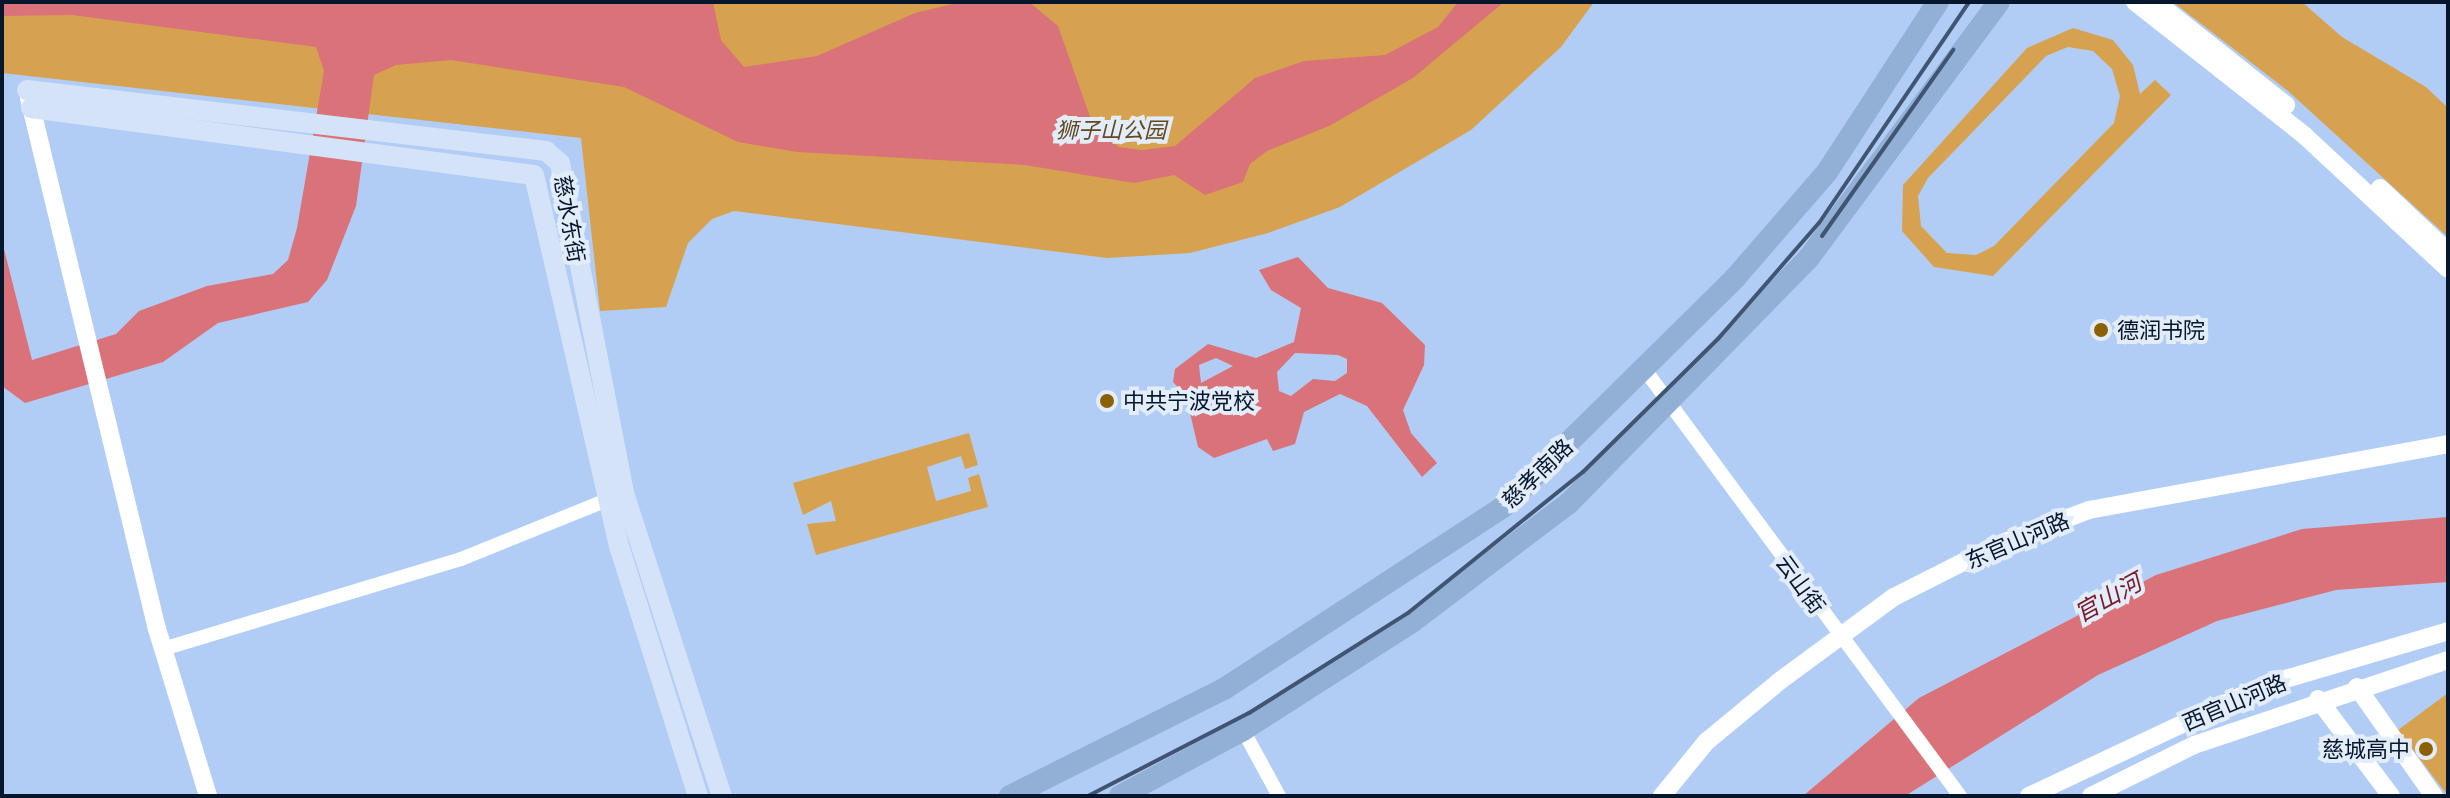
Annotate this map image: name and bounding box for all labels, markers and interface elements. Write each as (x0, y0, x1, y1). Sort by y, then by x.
park label: 狮子山公园 (1056, 117, 1166, 143)
street label: 慈水东街 (549, 173, 591, 265)
place label: 德润书院 (2117, 317, 2205, 343)
marker: 德润书院 (2092, 321, 2110, 339)
place label: 中共宁波党校 (1123, 388, 1255, 414)
marker: 中共宁波党校 (1098, 392, 1116, 410)
street label: 慈孝南路 (1496, 433, 1578, 513)
street label: 东官山河路 (1961, 506, 2073, 574)
street label: 云山街 (1771, 550, 1831, 618)
water label: 官山河 (2070, 568, 2146, 628)
street label: 西官山河路 (2178, 668, 2290, 736)
place label: 慈城高中 (2322, 736, 2410, 762)
marker: 慈城高中 (2417, 740, 2435, 758)

